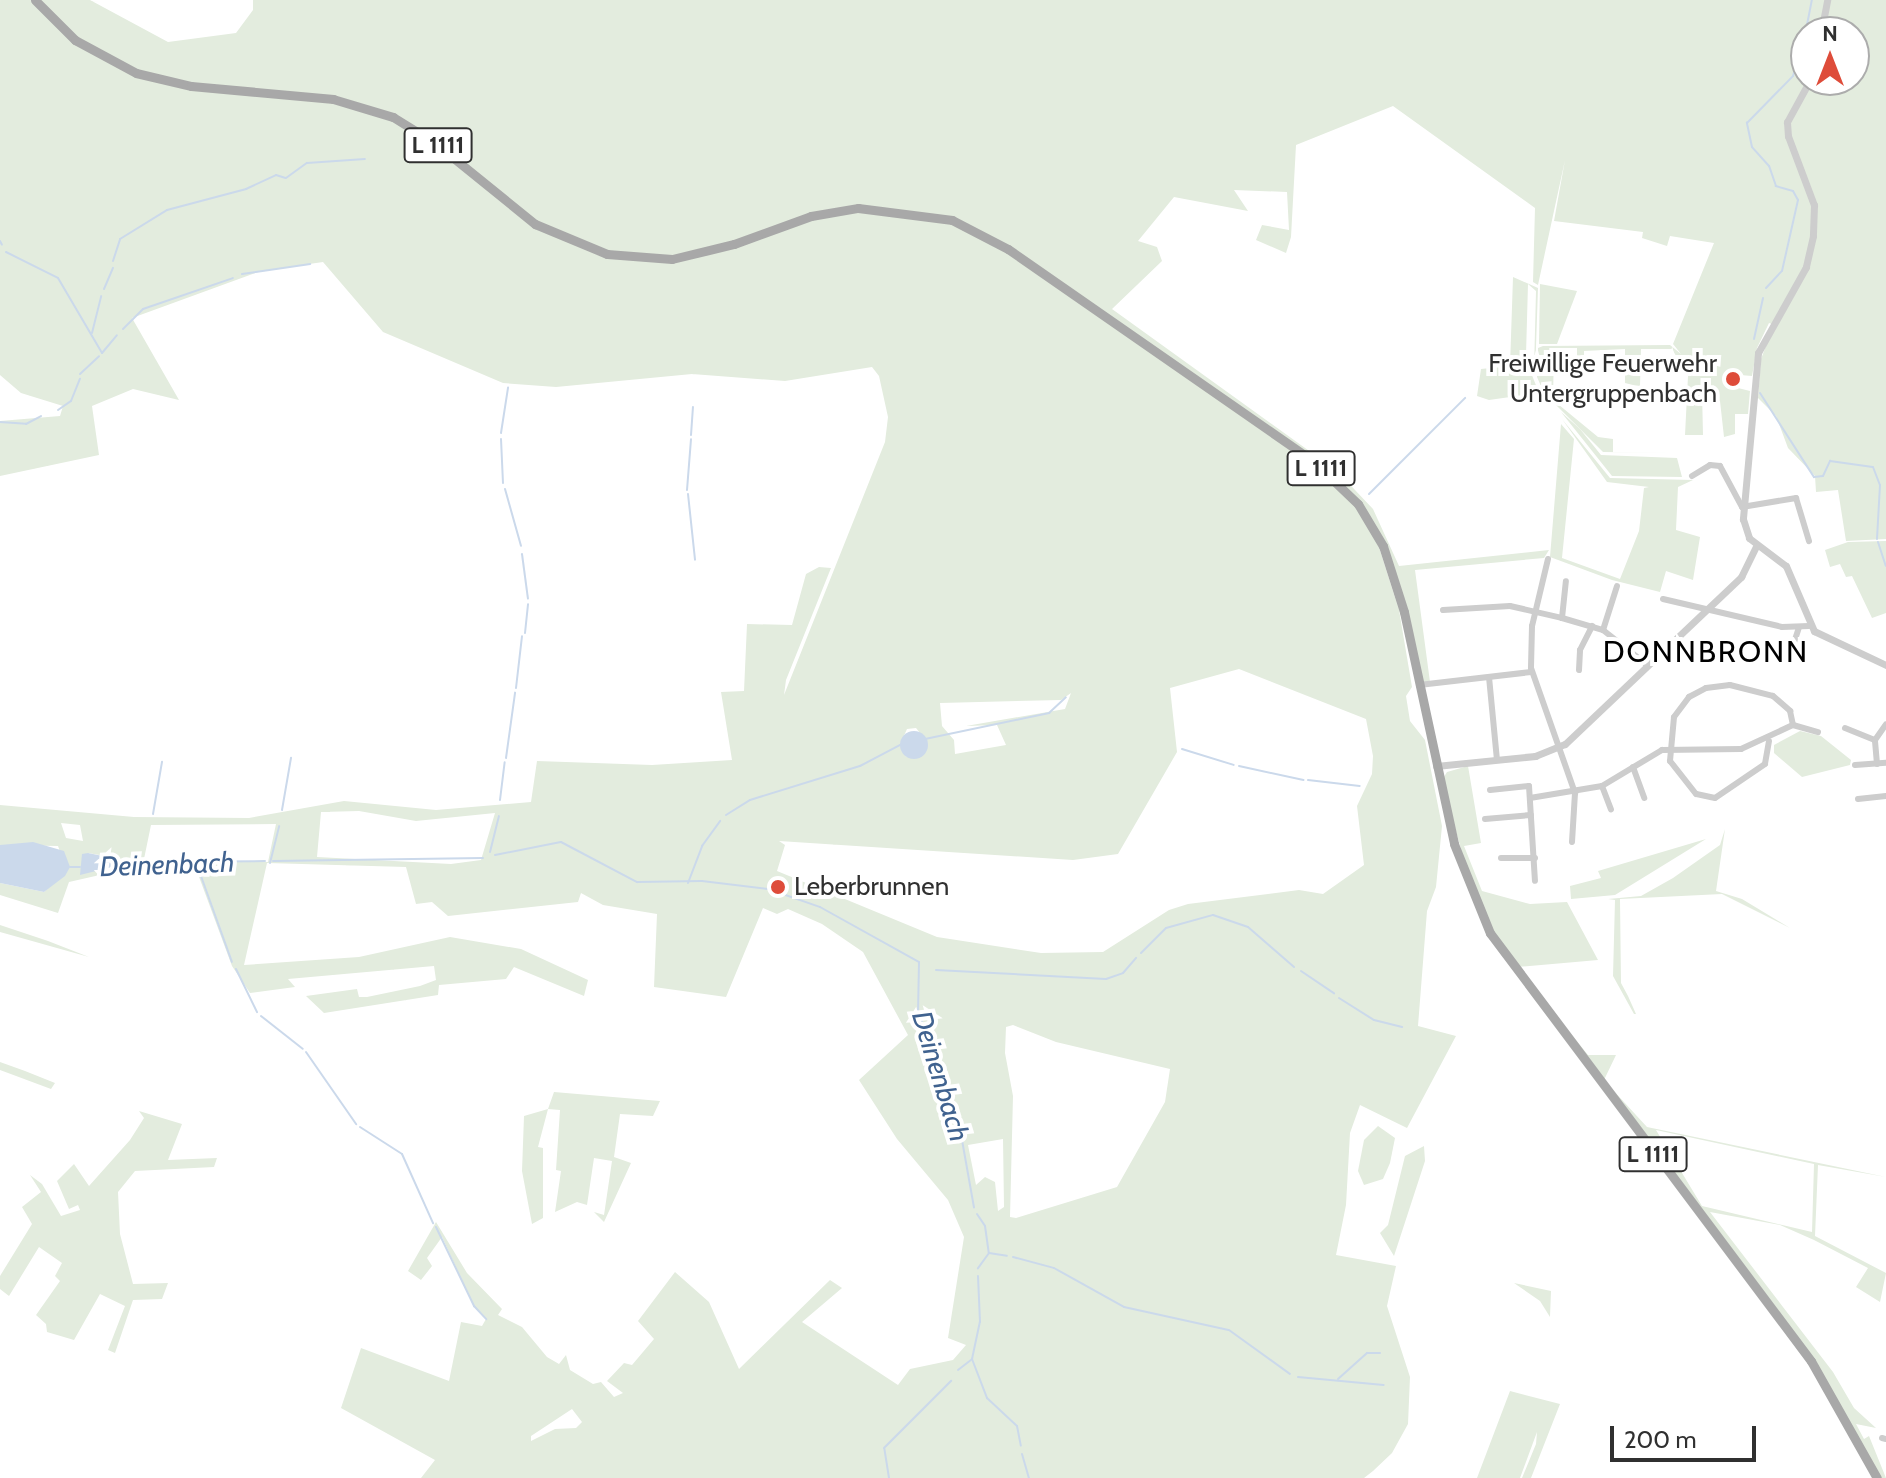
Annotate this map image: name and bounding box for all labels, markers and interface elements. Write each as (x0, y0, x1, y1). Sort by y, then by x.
north arrow (1790, 16, 1870, 96)
text: N (1822, 20, 1838, 47)
road number: L 1111 (402, 125, 474, 165)
place label: Freiwillige Feuerwehr Untergruppenbach (1488, 348, 1717, 410)
marker: Freiwillige Feuerwehr Untergruppenbach (1724, 370, 1742, 388)
road number: L 1111 (1285, 448, 1357, 488)
district label: DONNBRONN (1603, 634, 1809, 670)
water label: Deinenbach (99, 845, 235, 883)
place label: Leberbrunnen (794, 871, 949, 903)
marker: Leberbrunnen (769, 878, 787, 896)
water label: Deinenbach (905, 1007, 977, 1145)
road number: L 1111 (1617, 1134, 1689, 1174)
scale bar (1614, 1410, 1760, 1460)
text: 200 m (1624, 1425, 1697, 1454)

